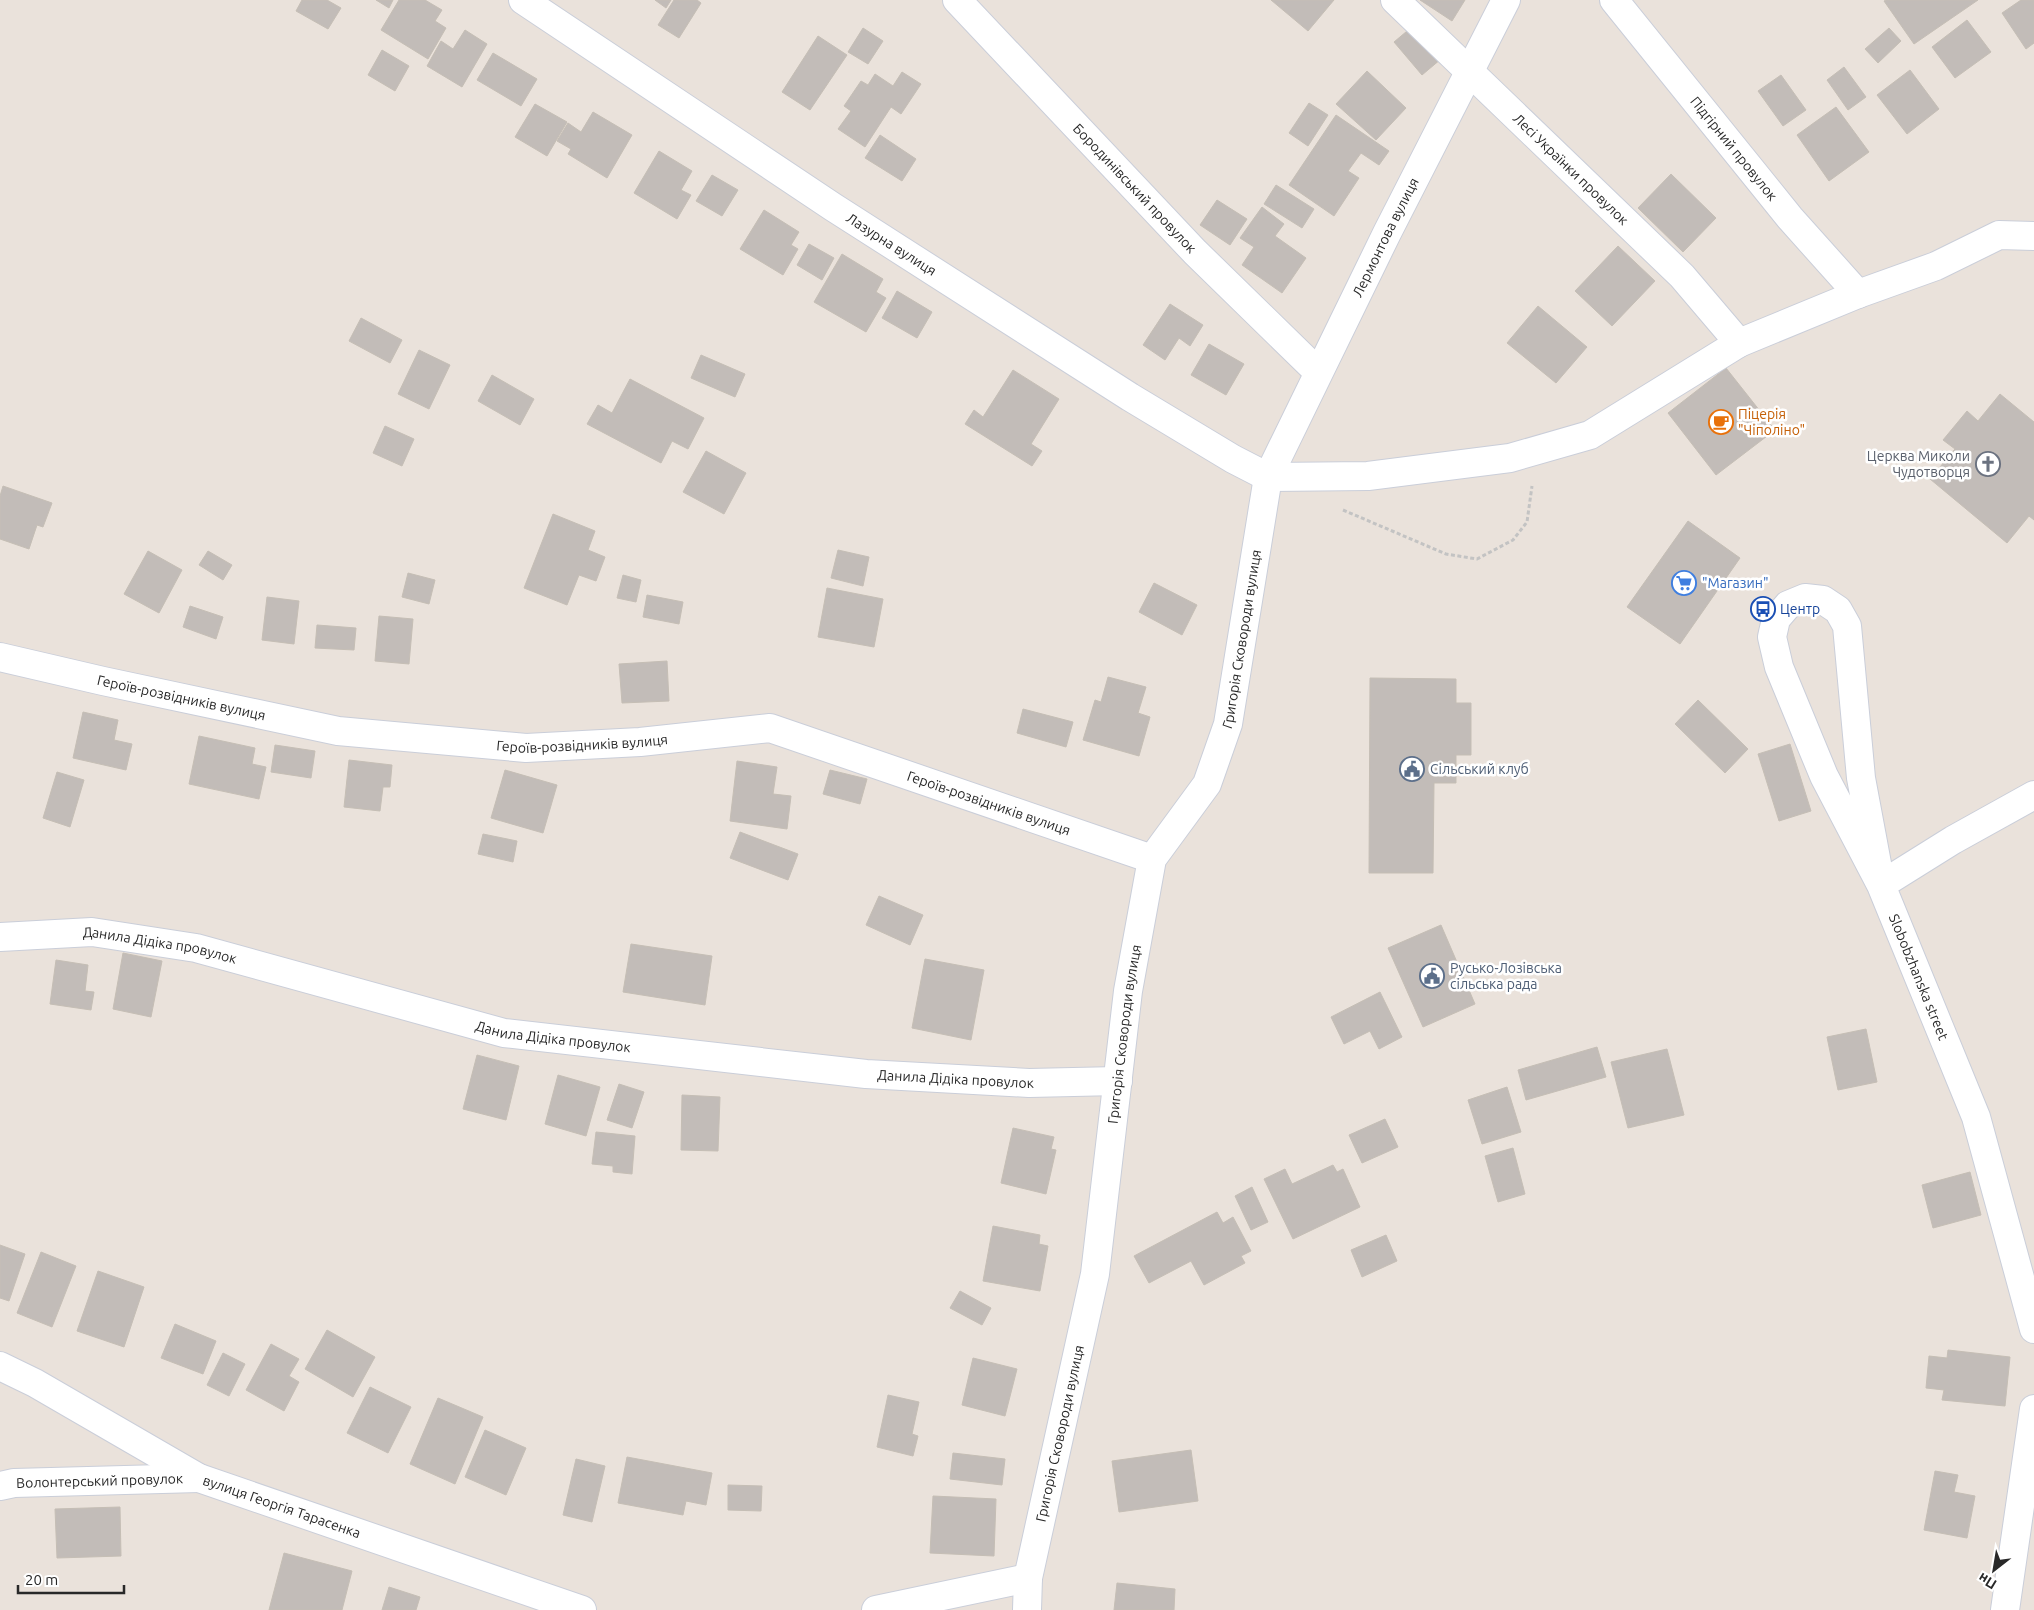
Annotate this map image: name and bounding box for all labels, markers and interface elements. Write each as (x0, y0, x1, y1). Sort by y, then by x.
street label: Підгірний провулок (1687, 93, 1781, 204)
street label: Лесі Українки провулок (1510, 110, 1632, 228)
street label: Бородинівський провулок (1070, 120, 1200, 256)
street label: Лермонтова вулиця (1349, 175, 1422, 300)
street label: Лазурна вулиця (843, 210, 939, 279)
place label: Піцерія "Чіполіно" (1738, 406, 1805, 438)
cafe icon: Піцерія "Чіполіно" (1708, 409, 1734, 435)
place label: Церква Миколи Чудотворця (1867, 448, 1970, 480)
church icon: Церква Миколи Чудотворця (1975, 451, 2001, 477)
street label: Григорія Сковороди вулиця (1219, 549, 1264, 731)
supermarket icon: "Магазин" (1671, 570, 1697, 596)
place label: "Магазин" (1702, 575, 1769, 591)
bus stop icon: Центр (1750, 596, 1776, 622)
place label: Центр (1780, 601, 1820, 617)
street label: Героїв-розвідників вулиця (96, 672, 267, 723)
street label: Героїв-розвідників вулиця (496, 731, 669, 756)
public building icon: Сільський клуб (1399, 756, 1425, 782)
place label: Сільський клуб (1430, 761, 1529, 777)
street label: Героїв-розвідників вулиця (905, 768, 1073, 838)
street label: Slobobzhanska street (1886, 912, 1952, 1043)
street label: Данила Дідіка провулок (82, 924, 239, 967)
street label: Григорія Сковороди вулиця (1105, 943, 1144, 1125)
place label: Русько-Лозівська сільська рада (1450, 960, 1562, 992)
public building icon: Русько-Лозівська сільська рада (1419, 963, 1445, 989)
street label: Данила Дідіка провулок (474, 1017, 632, 1055)
street label: Данила Дідіка провулок (877, 1067, 1034, 1091)
street label: Григорія Сковороди вулиця (1033, 1343, 1087, 1524)
street label: Волонтерський провулок (16, 1470, 183, 1491)
street label: вулиця Георгія Тарасенка (201, 1472, 363, 1541)
north arrow (1969, 1545, 2019, 1595)
scale bar (18, 1562, 124, 1594)
text: Пн (1975, 1570, 1999, 1593)
text: 20 m (25, 1571, 58, 1588)

